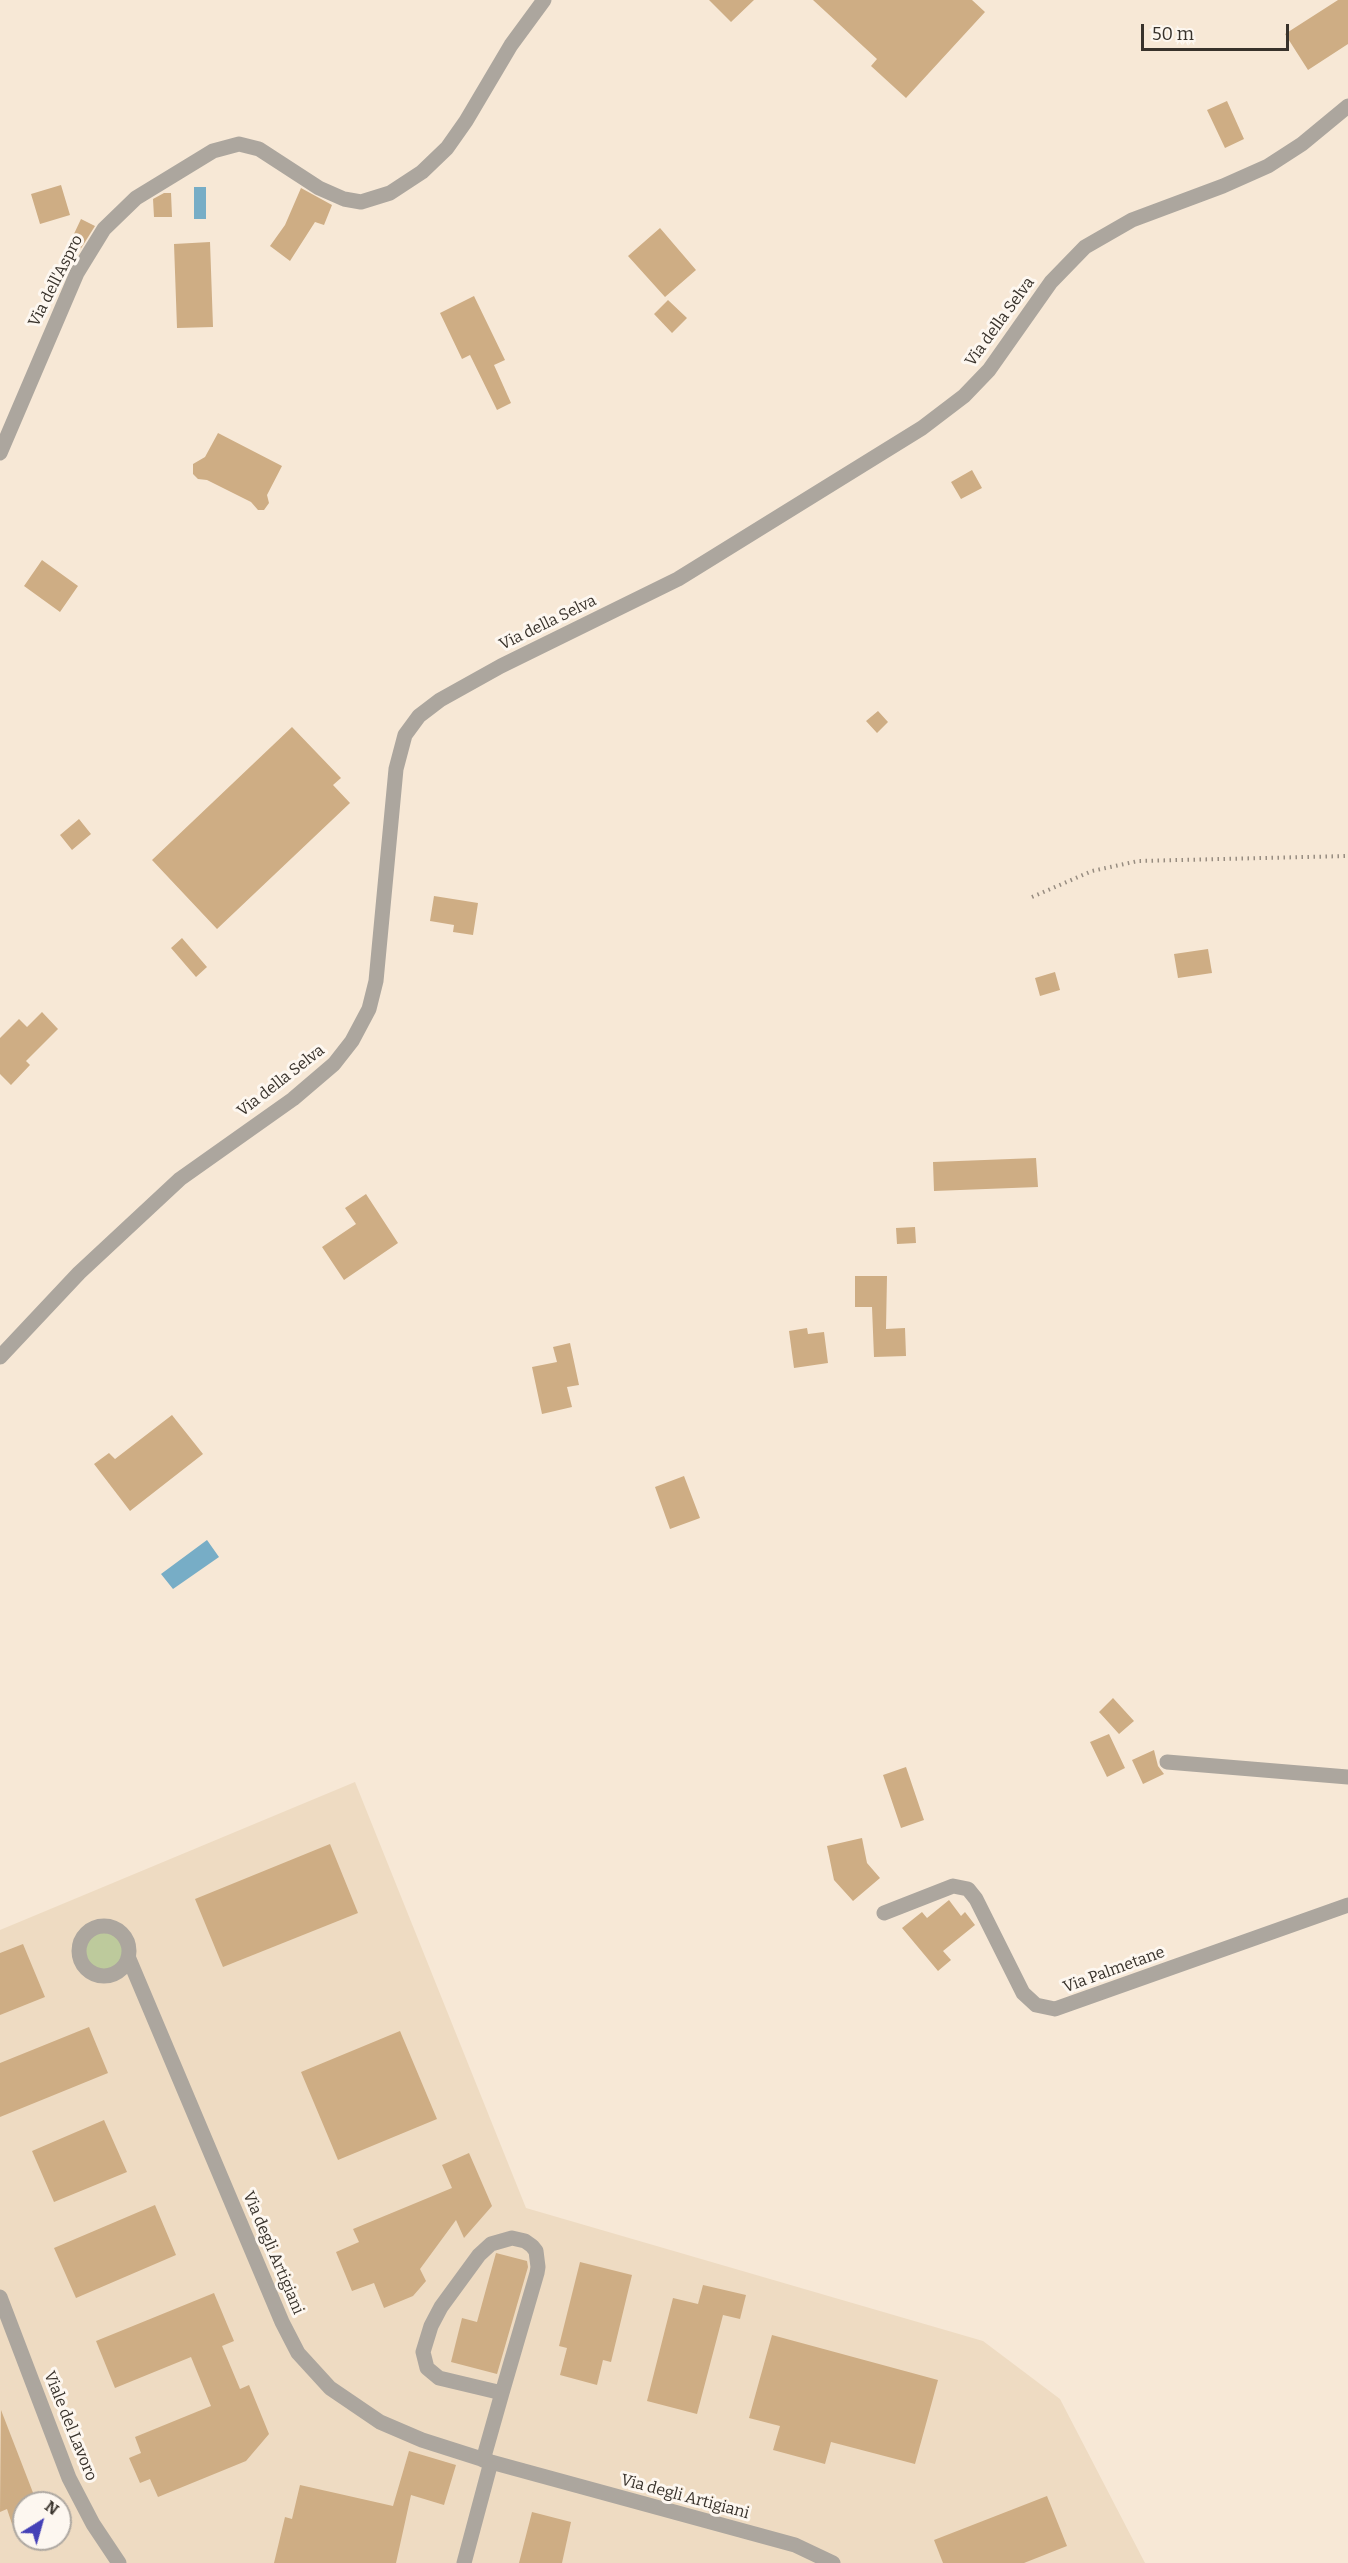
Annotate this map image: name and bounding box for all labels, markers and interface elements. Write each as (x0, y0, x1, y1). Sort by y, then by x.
scale bar (1144, 12, 1292, 50)
text: 50 m (1152, 23, 1194, 45)
street label: Via dell'Aspro (25, 232, 87, 330)
street label: Via della Selva (961, 274, 1039, 370)
street label: Via della Selva (496, 591, 600, 655)
street label: Via della Selva (234, 1041, 328, 1121)
street label: Via Palmetane (1061, 1943, 1167, 1997)
street label: Via degli Artigiani (238, 2188, 308, 2318)
street label: Viale del Lavoro (39, 2368, 101, 2484)
street label: Via degli Artigiani (619, 2471, 751, 2523)
north arrow (12, 2491, 72, 2551)
text: N (41, 2497, 63, 2519)

